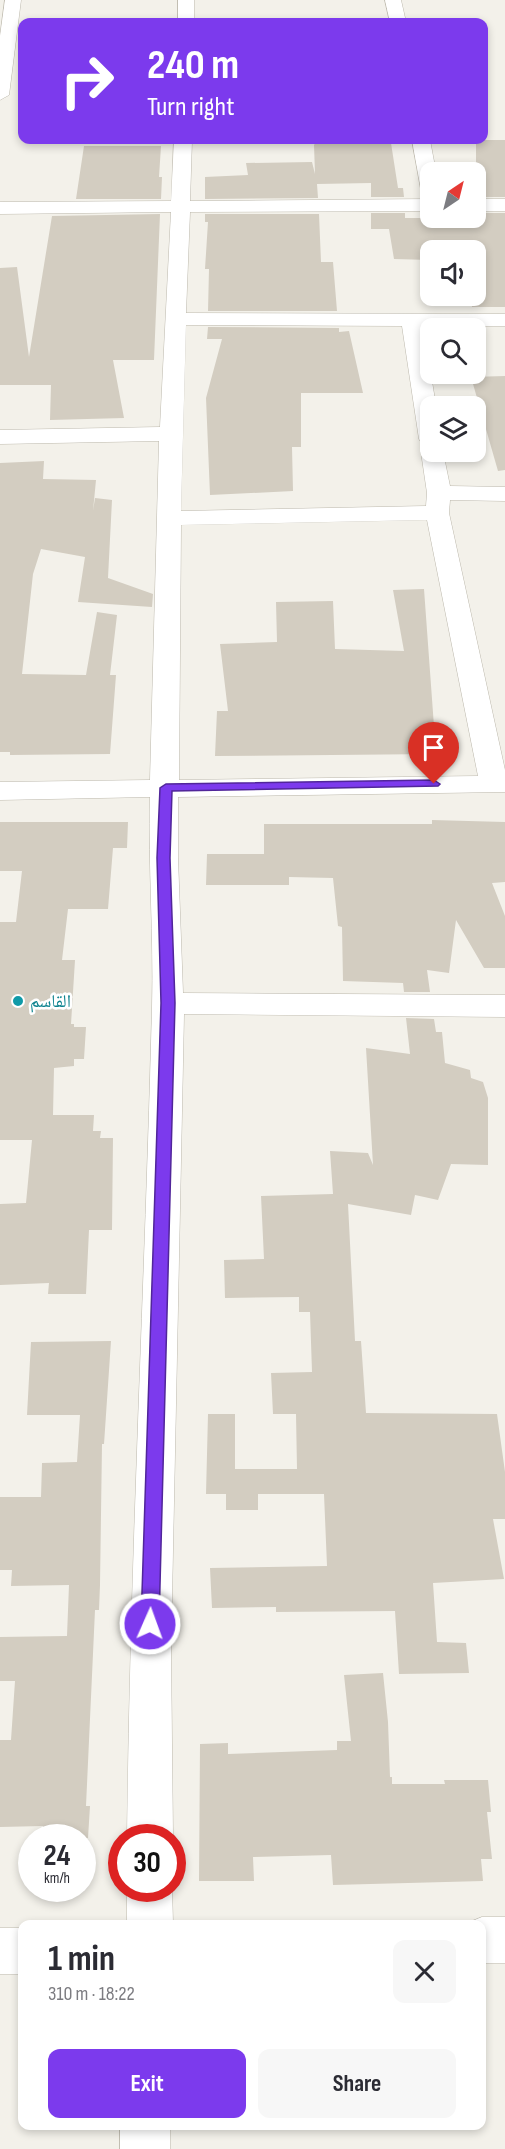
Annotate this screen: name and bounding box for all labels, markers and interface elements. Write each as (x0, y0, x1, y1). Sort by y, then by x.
text: 240 m (147, 40, 239, 91)
icon: right (48, 42, 126, 120)
text: Turn right (147, 91, 234, 123)
north arrow (420, 162, 486, 228)
map controls (420, 162, 486, 462)
button: sound (420, 240, 486, 306)
button: search (420, 318, 486, 384)
button: layers (420, 396, 486, 462)
pin (408, 722, 459, 784)
icon: arrive (417, 731, 450, 764)
place label: القاسم (30, 991, 71, 1013)
marker: القاسم (11, 994, 25, 1008)
position arrow (118, 1592, 182, 1656)
speed limit sign: 30 (108, 1824, 186, 1902)
text: 24 (44, 1838, 70, 1874)
text: km/h (44, 1869, 70, 1888)
text: 1 min (48, 1938, 115, 1981)
button: close (393, 1940, 456, 2003)
text: 310 m · 18:22 (48, 1982, 135, 2006)
button: Exit (48, 2049, 246, 2118)
button: Share (258, 2049, 456, 2118)

